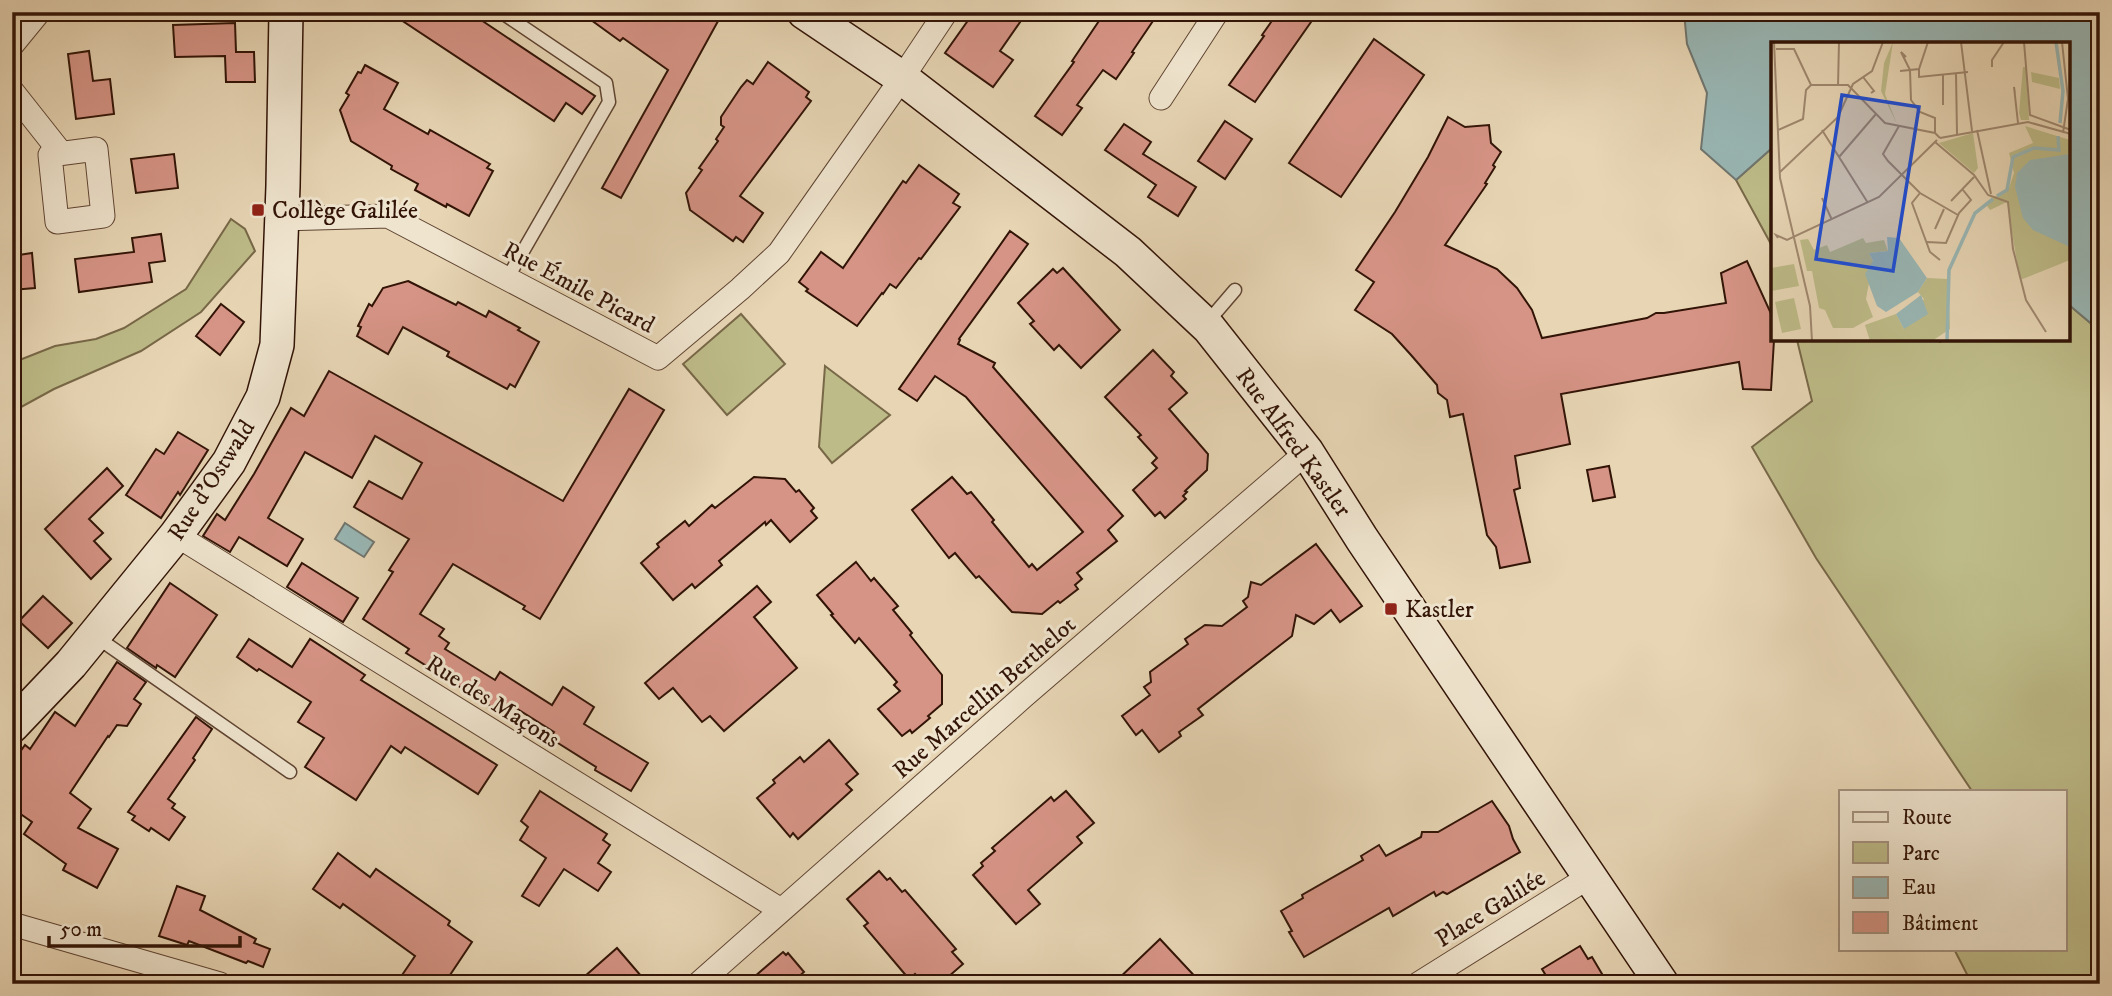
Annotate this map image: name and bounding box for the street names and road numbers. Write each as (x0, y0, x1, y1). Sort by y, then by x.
street label: Rue Émile Picard (498, 235, 660, 340)
street label: Rue Alfred Kastler (1229, 362, 1358, 523)
street label: Rue d'Ostwald (162, 414, 262, 547)
street label: Rue Marcellin Berthelot (887, 610, 1083, 785)
street label: Rue des Maçons (420, 649, 565, 755)
street label: Place Galilée (1430, 863, 1551, 954)

